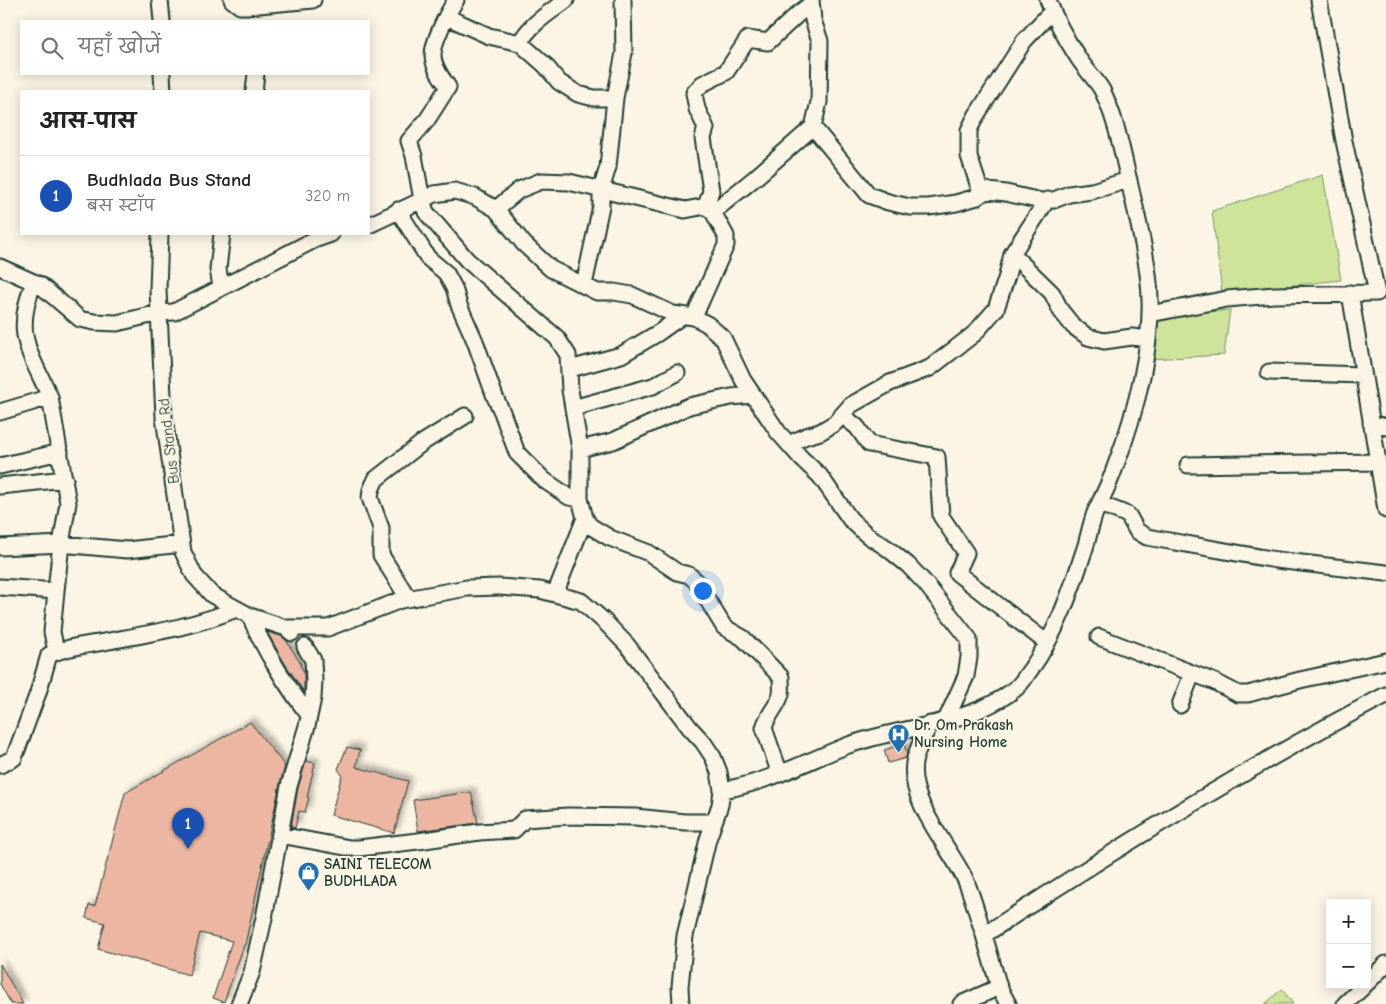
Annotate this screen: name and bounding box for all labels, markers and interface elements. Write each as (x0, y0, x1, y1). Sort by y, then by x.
search box (20, 20, 370, 75)
icon: search (38, 34, 66, 62)
text: यहाँ खोजें (78, 36, 161, 58)
text: आस-पास (40, 109, 136, 133)
text: Budhlada Bus Stand (87, 169, 251, 191)
text: 1 (53, 187, 59, 205)
text: 320 m (305, 187, 350, 205)
text: बस स्टॉप (87, 197, 155, 215)
street label: Bus Stand Rd (155, 397, 183, 485)
your location (690, 578, 716, 604)
place label: Dr. Om Prakash Nursing Home (914, 716, 1013, 751)
hospital icon: Dr. Om Prakash Nursing Home (886, 722, 910, 753)
pin: 1 (172, 808, 204, 849)
place label: SAINI TELECOM BUDHLADA (324, 855, 431, 890)
shop icon: SAINI TELECOM BUDHLADA (296, 861, 320, 892)
map controls (1326, 899, 1371, 989)
button: + (1326, 899, 1371, 944)
button: − (1326, 944, 1371, 989)

